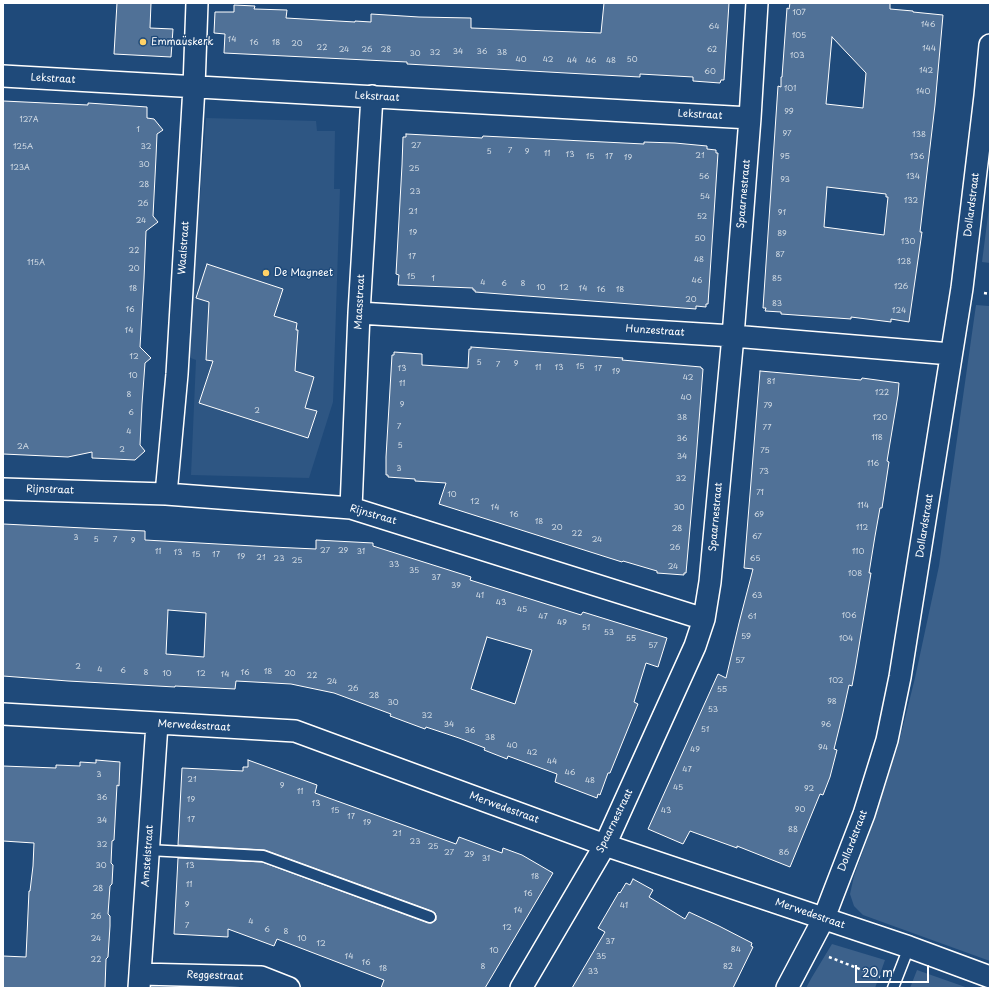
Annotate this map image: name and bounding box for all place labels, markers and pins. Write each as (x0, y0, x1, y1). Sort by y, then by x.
place label: Emmaüskerk (151, 36, 214, 48)
marker: Emmaüskerk (138, 37, 148, 47)
place label: De Magneet (274, 267, 333, 279)
marker: De Magneet (261, 268, 271, 278)

